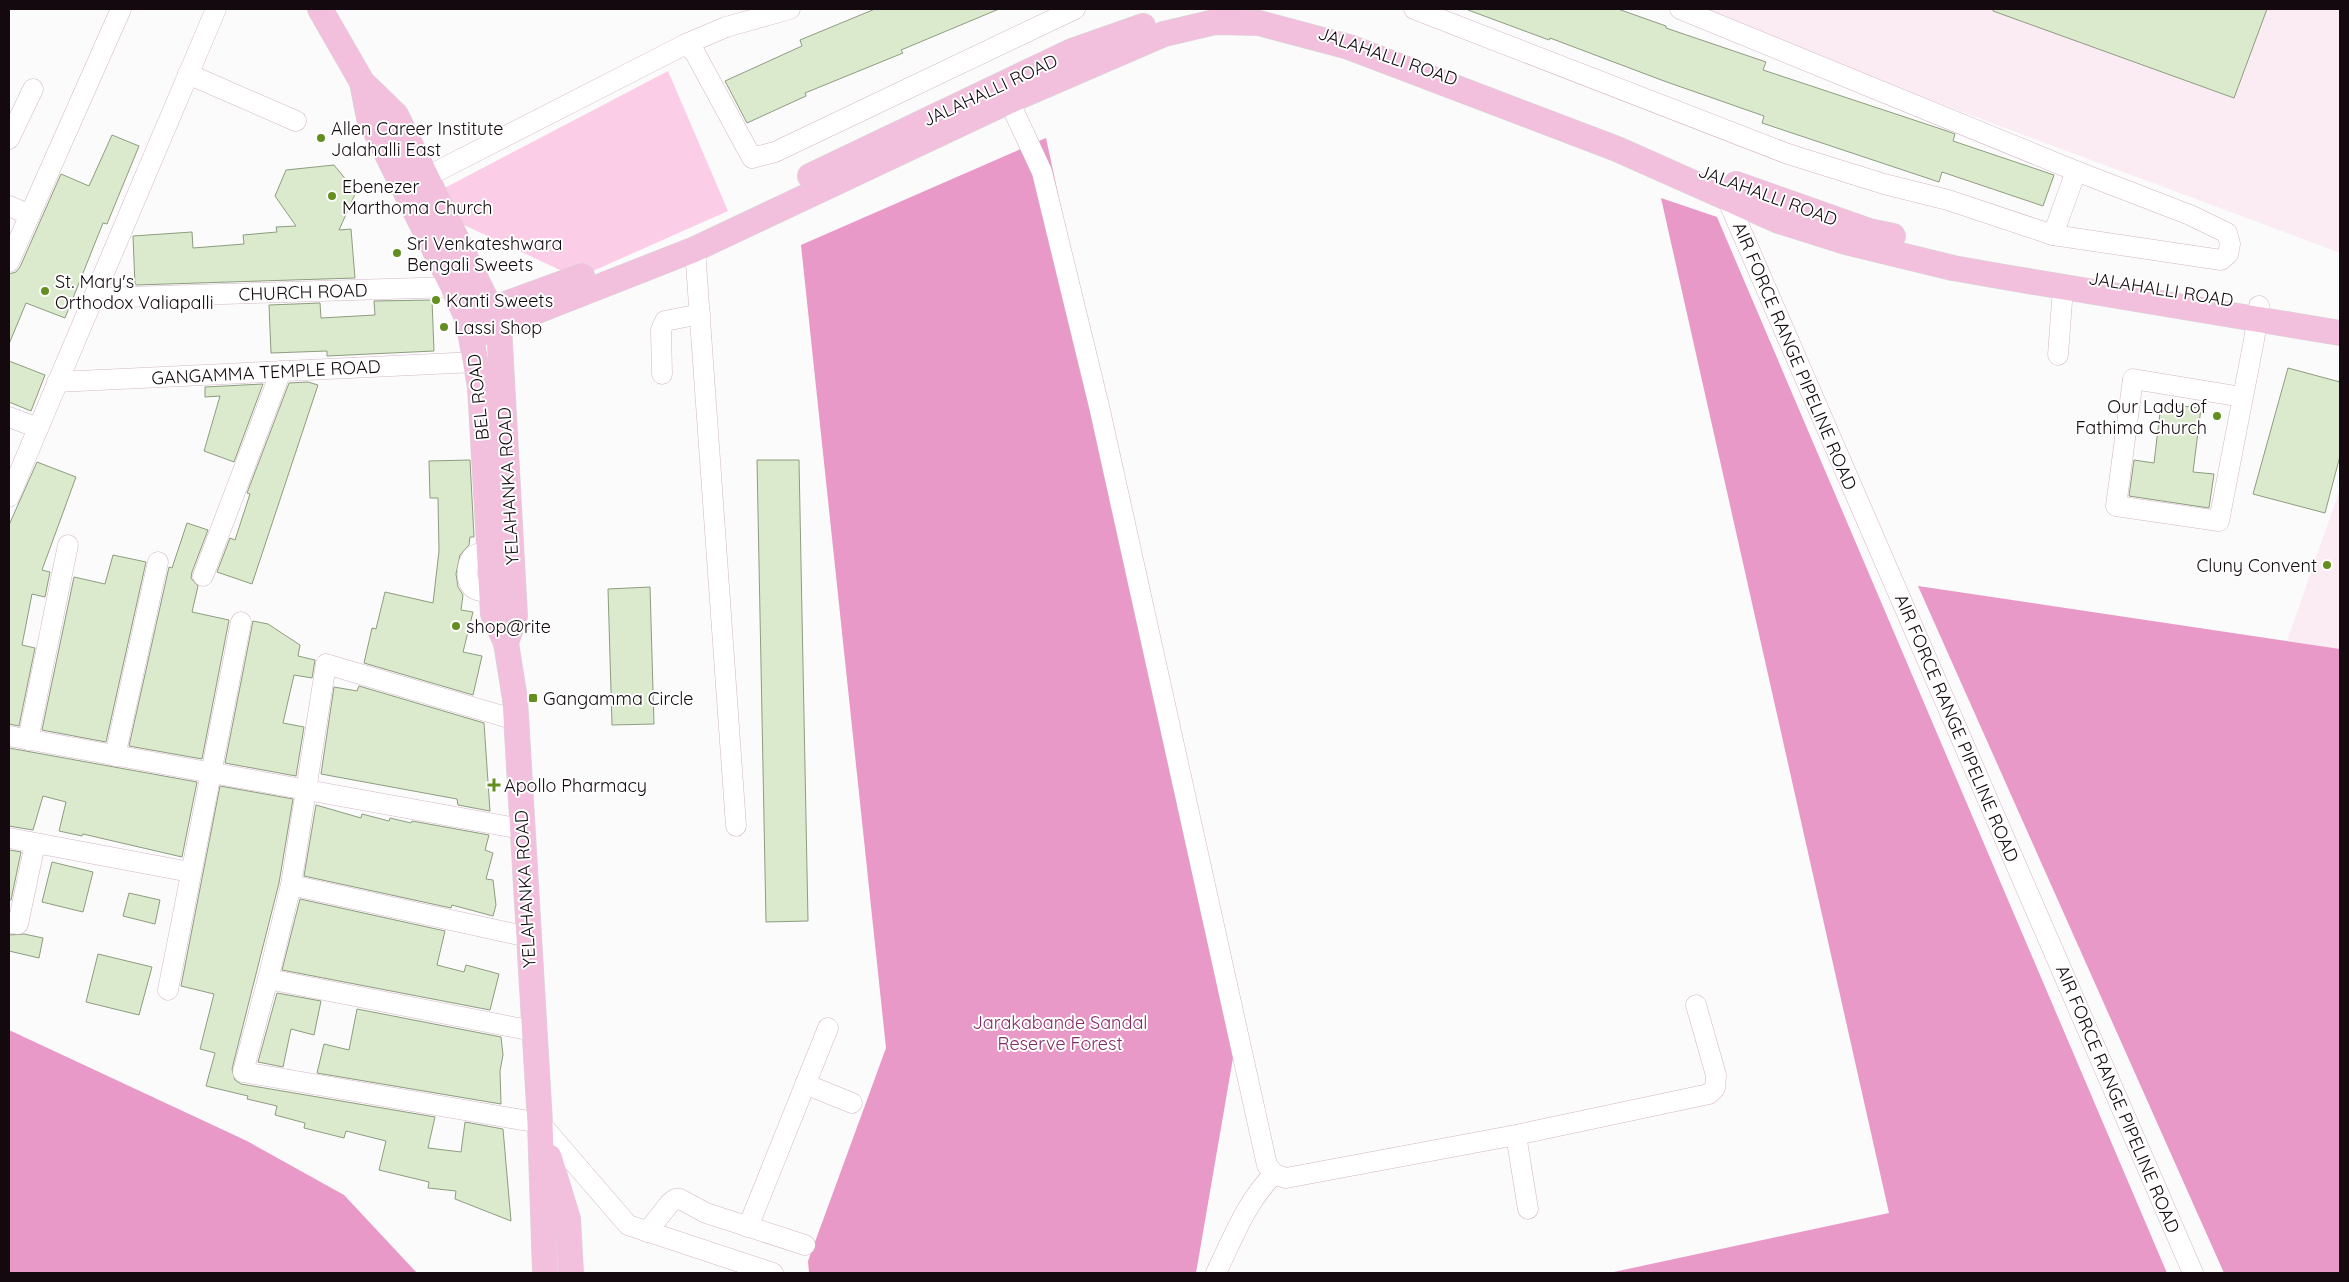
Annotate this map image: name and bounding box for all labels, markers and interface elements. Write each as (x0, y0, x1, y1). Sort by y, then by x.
street label: JALAHALLI ROAD (1315, 21, 1461, 91)
street label: JALAHALLI ROAD (919, 49, 1061, 131)
place label: Allen Career Institute Jalahalli East (331, 117, 503, 161)
marker: Allen Career Institute Jalahalli East (315, 132, 327, 144)
street label: JALAHALLI ROAD (1695, 159, 1841, 231)
place label: Ebenezer Marthoma Church (342, 175, 492, 219)
marker: Ebenezer Marthoma Church (326, 190, 338, 202)
street label: AIR FORCE RANGE PIPELINE ROAD (1728, 219, 1862, 493)
place label: Sri Venkateshwara Bengali Sweets (407, 232, 562, 276)
marker: Sri Venkateshwara Bengali Sweets (391, 247, 403, 259)
street label: JALAHALLI ROAD (2087, 266, 2235, 312)
place label: St. Mary's Orthodox Valiapalli (55, 270, 214, 314)
street label: CHURCH ROAD (238, 278, 368, 306)
marker: St. Mary's Orthodox Valiapalli (39, 285, 51, 297)
place label: Kanti Sweets (446, 289, 553, 312)
marker: Kanti Sweets (430, 294, 442, 306)
place label: Lassi Shop (454, 316, 542, 339)
marker: Lassi Shop (438, 321, 450, 333)
street label: BEL ROAD (462, 353, 494, 441)
street label: GANGAMMA TEMPLE ROAD (151, 355, 381, 389)
place label: Our Lady of Fathima Church (2076, 395, 2208, 439)
street label: YELAHANKA ROAD (492, 406, 524, 566)
marker: Our Lady of Fathima Church (2211, 410, 2223, 422)
place label: Cluny Convent (2196, 554, 2317, 577)
marker: Cluny Convent (2321, 559, 2333, 571)
street label: AIR FORCE RANGE PIPELINE ROAD (1890, 591, 2024, 865)
place label: shop@rite (466, 615, 551, 638)
marker: shop@rite (450, 620, 462, 632)
place label: Gangamma Circle (543, 687, 693, 710)
marker: Gangamma Circle (527, 692, 539, 704)
place label: Apollo Pharmacy (504, 774, 647, 797)
marker: Apollo Pharmacy (488, 779, 500, 791)
street label: YELAHANKA ROAD (509, 809, 541, 969)
street label: AIR FORCE RANGE PIPELINE ROAD (2051, 962, 2185, 1236)
park label: Jarakabande Sandal Reserve Forest (973, 1011, 1147, 1055)

